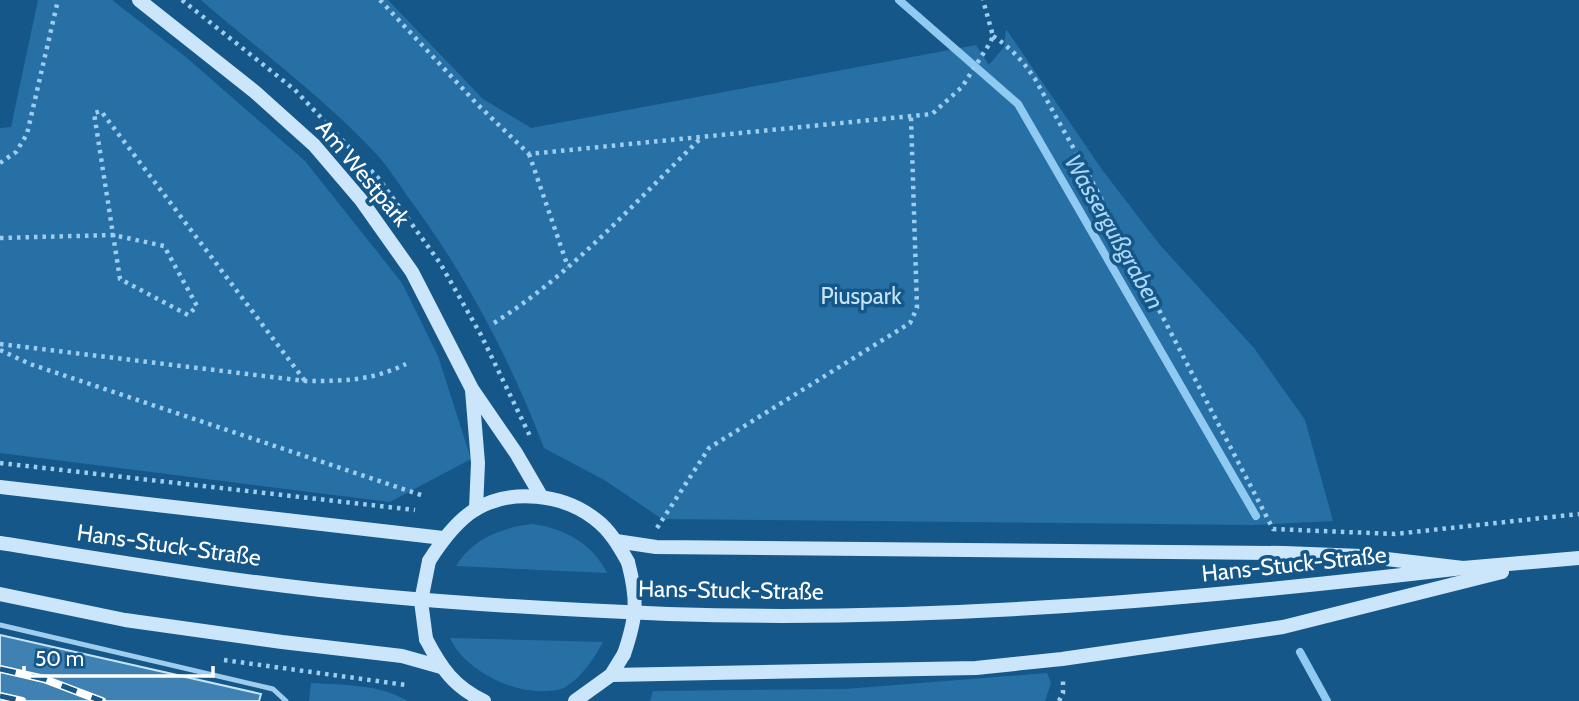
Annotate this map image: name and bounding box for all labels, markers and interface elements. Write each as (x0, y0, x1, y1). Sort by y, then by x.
street label: Am Westpark (310, 114, 416, 233)
water label: Wassergußgraben (1058, 149, 1170, 314)
park label: Piuspark (821, 282, 902, 310)
street label: Hans-Stuck-Straße (75, 518, 263, 572)
street label: Hans-Stuck-Straße (1200, 540, 1388, 588)
street label: Hans-Stuck-Straße (638, 574, 824, 606)
scale bar (24, 634, 214, 678)
text: 50 m (35, 646, 84, 671)

